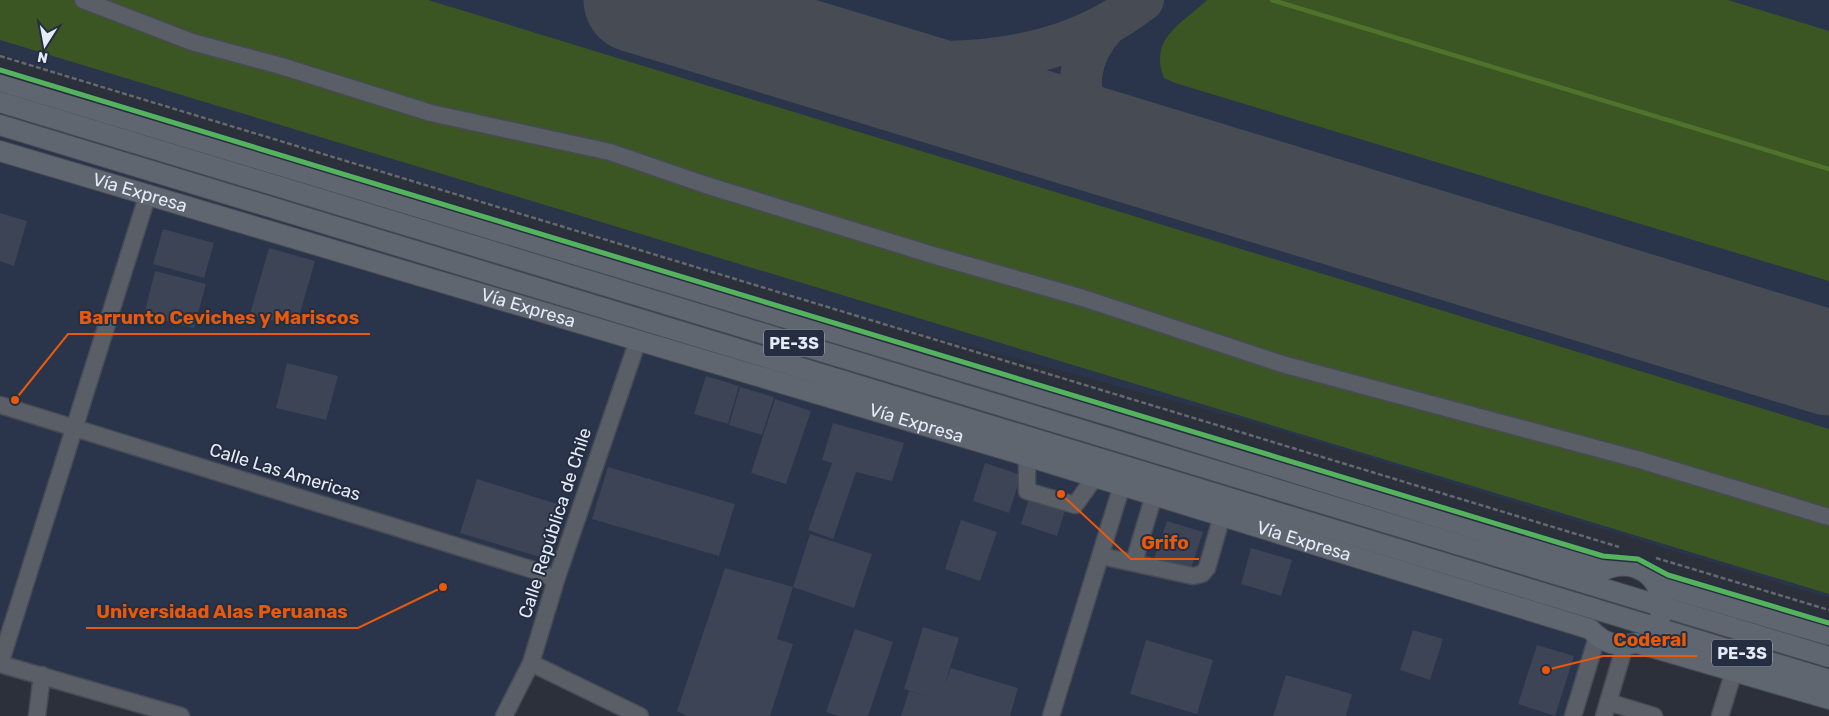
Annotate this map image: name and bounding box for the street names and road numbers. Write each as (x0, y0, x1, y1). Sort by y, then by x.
street label: Vía Expresa (90, 168, 190, 217)
street label: Vía Expresa (478, 283, 578, 332)
road number: PE-3S (764, 329, 824, 356)
street label: Vía Expresa (866, 399, 966, 448)
street label: Calle República de Chile (514, 425, 596, 621)
street label: Calle Las Americas (207, 439, 363, 505)
street label: Vía Expresa (1254, 516, 1354, 566)
road number: PE-3S (1712, 640, 1772, 666)

